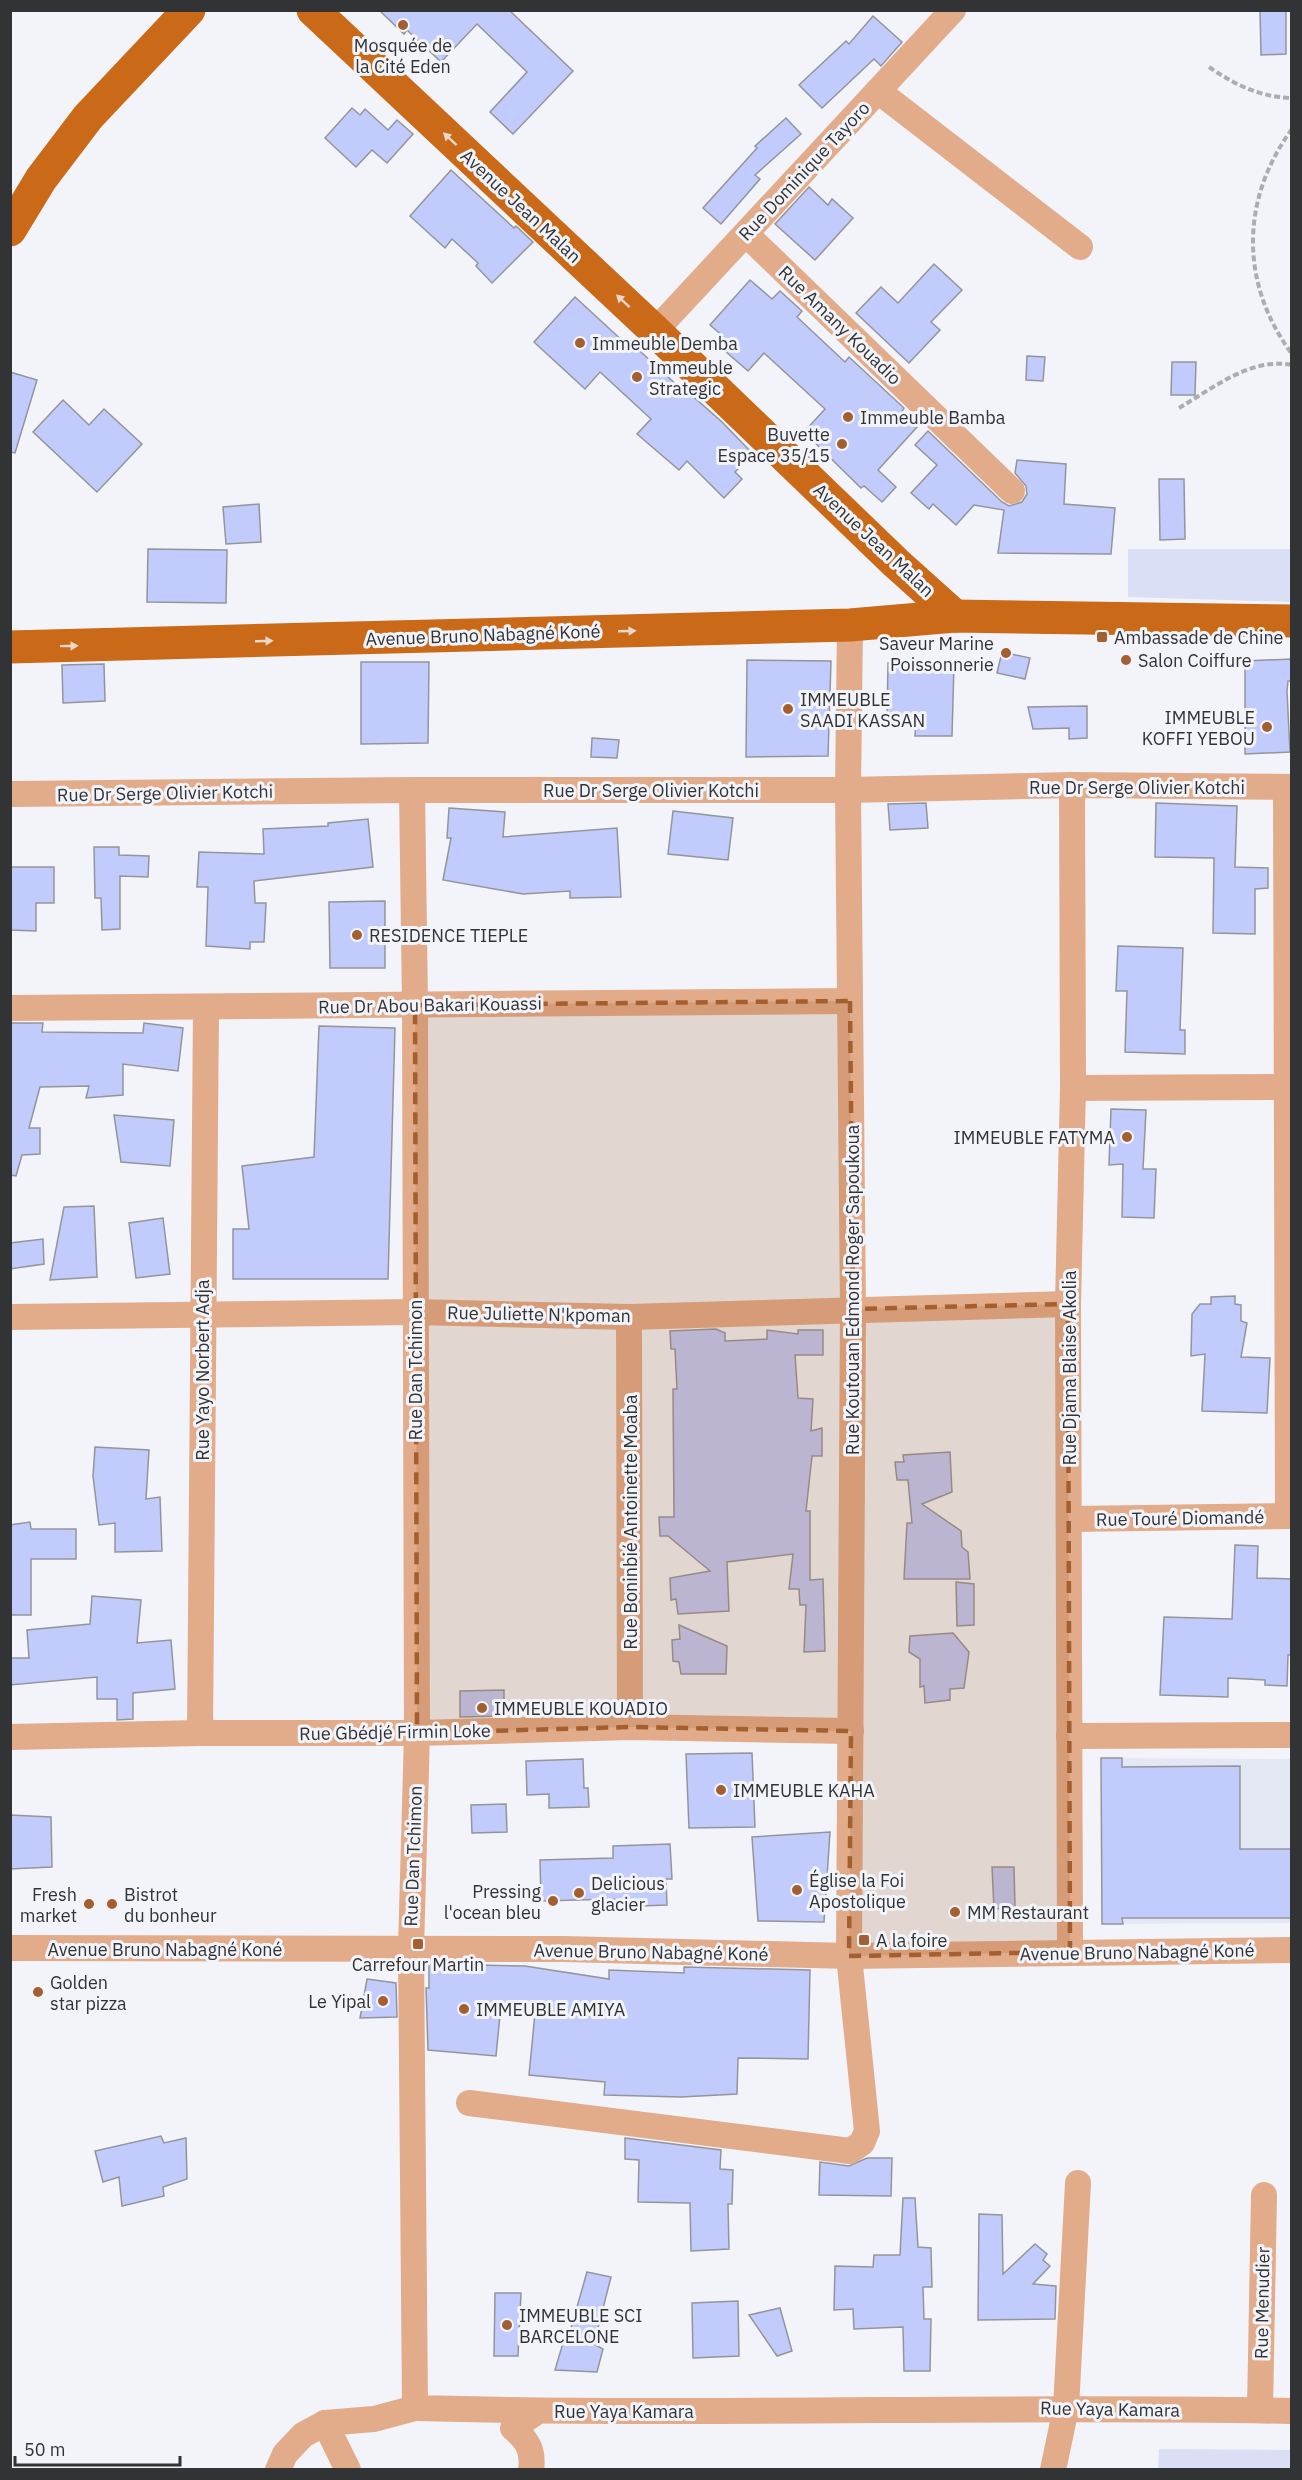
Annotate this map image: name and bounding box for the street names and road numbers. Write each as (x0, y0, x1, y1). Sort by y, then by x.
street label: Rue Dominique Tayoro (734, 97, 874, 245)
street label: Avenue Jean Malan (456, 144, 586, 268)
street label: Rue Amany Kouadio (774, 260, 906, 390)
street label: Avenue Jean Malan (809, 478, 939, 602)
street label: Avenue Bruno Nabagné Koné (365, 619, 601, 651)
street label: Rue Dr Serge Olivier Kotchi (1029, 776, 1245, 799)
street label: Rue Dr Serge Olivier Kotchi (543, 779, 759, 802)
street label: Rue Dr Serge Olivier Kotchi (57, 780, 273, 806)
street label: Rue Dr Abou Bakari Kouassi (318, 992, 542, 1018)
street label: Rue Koutouan Edmond Roger Sapoukoua (841, 1124, 864, 1455)
street label: Rue Djama Blaise Akolia (1058, 1270, 1081, 1466)
street label: Rue Yayo Norbert Adja (191, 1279, 214, 1461)
street label: Rue Dan Tchimon (404, 1300, 427, 1440)
street label: Rue Juliette N'kpoman (447, 1301, 631, 1327)
street label: Rue Boninbié Antoinette Moaba (619, 1394, 642, 1650)
street label: Rue Touré Diomandé (1096, 1505, 1265, 1531)
street label: Rue Gbédjé Firmin Loke (299, 1719, 491, 1745)
street label: Rue Dan Tchimon (399, 1785, 427, 1927)
street label: Avenue Bruno Nabagné Koné (48, 1938, 283, 1961)
street label: Avenue Bruno Nabagné Koné (533, 1938, 769, 1966)
street label: Avenue Bruno Nabagné Koné (1019, 1938, 1255, 1966)
street label: Rue Menudier (1250, 2246, 1274, 2359)
street label: Rue Yaya Kamara (1040, 2396, 1181, 2422)
street label: Rue Yaya Kamara (554, 2400, 694, 2423)

